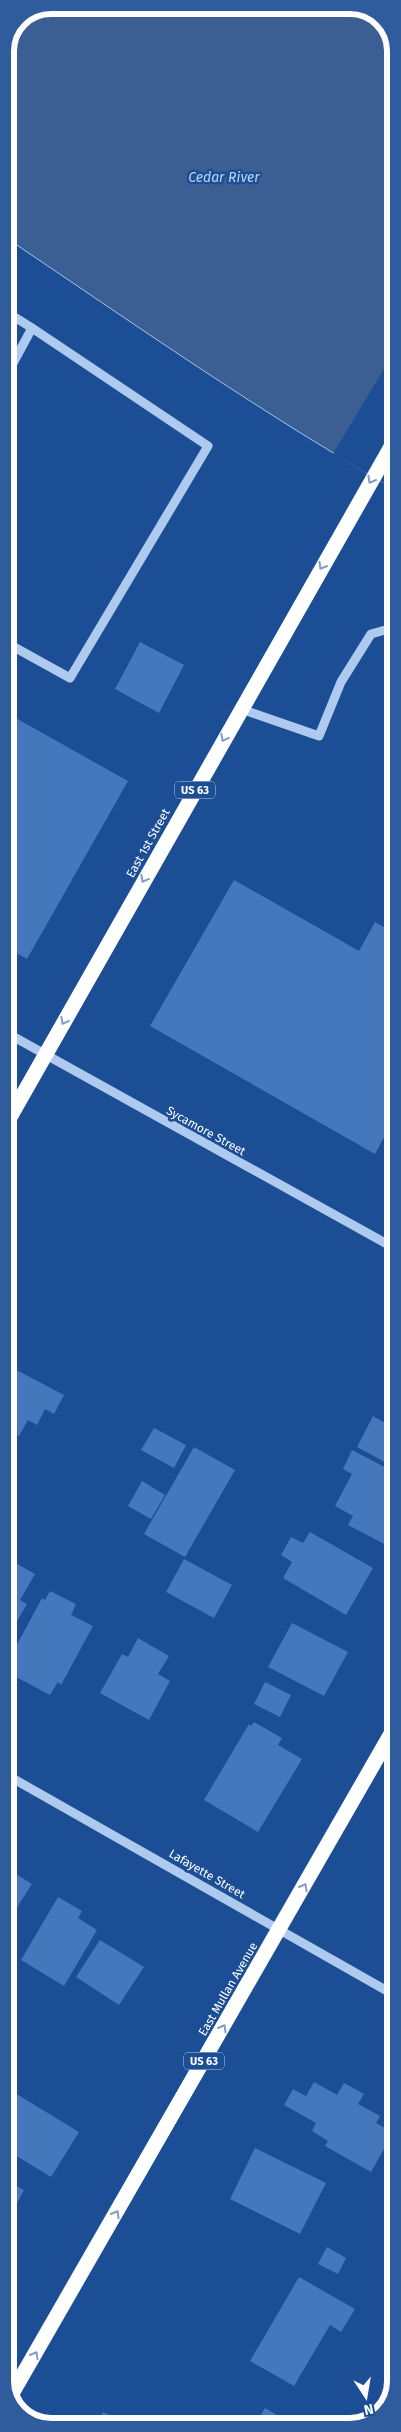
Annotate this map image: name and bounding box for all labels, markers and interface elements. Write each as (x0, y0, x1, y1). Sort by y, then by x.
water label: Cedar River (188, 169, 260, 186)
one-way arrow (368, 475, 378, 484)
one-way arrow (318, 561, 328, 570)
one-way arrow (221, 733, 231, 742)
road number: US 63 (175, 782, 215, 798)
street label: East 1st Street (123, 805, 173, 880)
one-way arrow (141, 874, 151, 883)
one-way arrow (61, 1015, 71, 1024)
street label: Sycamore Street (164, 1103, 249, 1159)
street label: Lafayette Street (166, 1847, 248, 1902)
one-way arrow (298, 1883, 308, 1892)
street label: East Mullan Avenue (196, 1940, 260, 2038)
one-way arrow (217, 2024, 227, 2033)
road number: US 63 (184, 2052, 224, 2070)
one-way arrow (109, 2210, 119, 2219)
one-way arrow (28, 2351, 38, 2360)
north arrow (341, 2372, 391, 2422)
text: N (362, 2400, 375, 2419)

